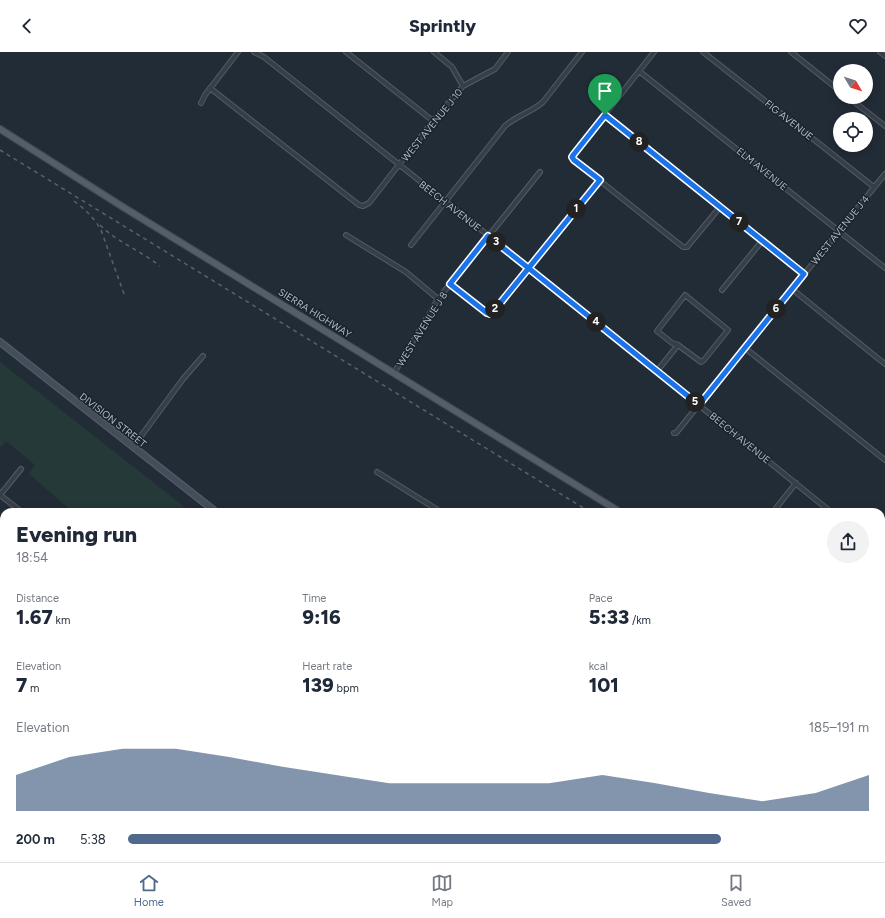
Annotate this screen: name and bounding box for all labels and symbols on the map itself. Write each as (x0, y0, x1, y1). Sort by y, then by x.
north arrow (833, 64, 873, 104)
pin (588, 74, 622, 115)
street label: WEST AVENUE J 10 (399, 86, 465, 164)
street label: FIG AVENUE (762, 97, 816, 143)
pin: 8 (629, 132, 649, 152)
street label: ELM AVENUE (734, 144, 790, 194)
street label: BEECH AVENUE (416, 178, 484, 234)
street label: WEST AVENUE J 4 (808, 193, 872, 267)
pin: 1 (566, 199, 586, 219)
pin: 7 (729, 212, 749, 232)
pin: 3 (486, 232, 506, 252)
street label: SIERRA HIGHWAY (276, 285, 354, 341)
street label: WEST AVENUE J 8 (394, 289, 450, 369)
pin: 2 (485, 299, 505, 319)
pin: 6 (766, 299, 786, 319)
pin: 4 (586, 312, 606, 332)
street label: DIVISION STREET (77, 390, 149, 450)
pin: 5 (685, 392, 705, 412)
street label: BEECH AVENUE (707, 409, 773, 467)

